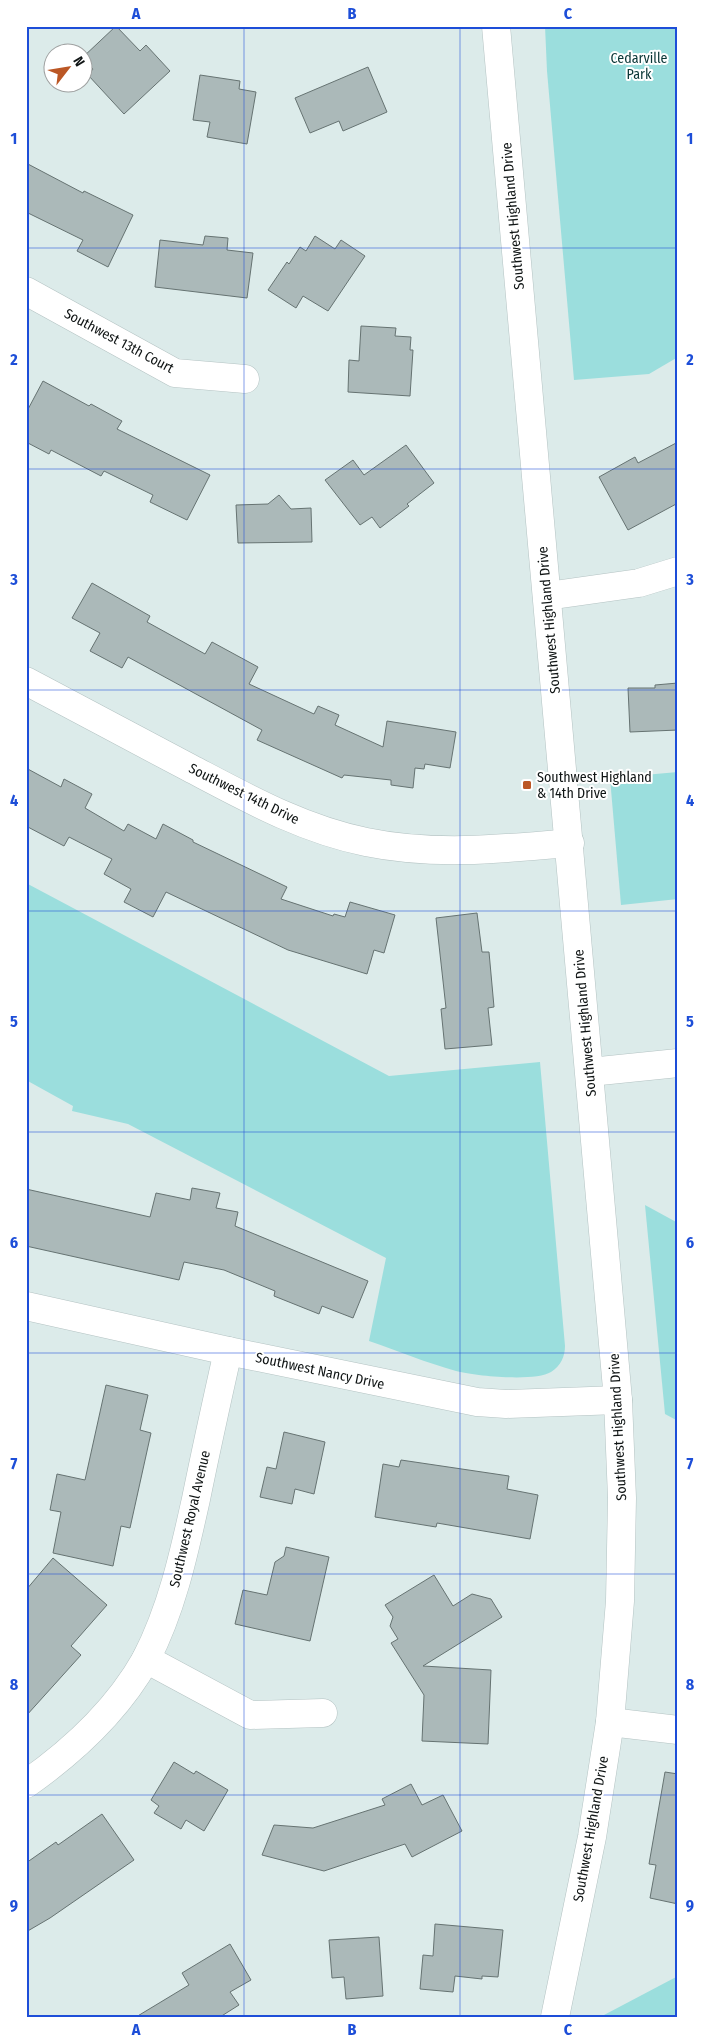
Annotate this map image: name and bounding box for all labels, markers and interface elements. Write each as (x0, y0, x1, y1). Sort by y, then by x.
text: A (131, 4, 141, 23)
text: B (348, 4, 357, 23)
text: C (564, 4, 573, 23)
north arrow (42, 42, 92, 92)
park label: Cedarville Park (611, 50, 668, 83)
text: N (69, 54, 88, 70)
text: 1 (11, 129, 17, 148)
text: 1 (687, 129, 693, 148)
street label: Southwest Highland Drive (498, 142, 528, 290)
street label: Southwest 13th Court (61, 305, 177, 377)
text: 2 (9, 350, 18, 369)
text: 2 (685, 350, 694, 369)
street label: Southwest Highland Drive (534, 546, 564, 694)
text: 3 (9, 570, 18, 589)
text: 3 (685, 570, 694, 589)
street label: Southwest 14th Drive (186, 760, 302, 828)
place label: Southwest Highland & 14th Drive (537, 769, 652, 802)
marker: Southwest Highland & 14th Drive (521, 779, 533, 791)
text: 4 (10, 791, 18, 810)
text: 4 (686, 791, 694, 810)
street label: Southwest Highland Drive (570, 949, 600, 1097)
text: 5 (10, 1012, 18, 1031)
text: 5 (686, 1012, 694, 1031)
text: 6 (10, 1233, 18, 1252)
text: 6 (686, 1233, 694, 1252)
street label: Southwest Nancy Drive (254, 1349, 386, 1393)
street label: Southwest Highland Drive (606, 1353, 630, 1501)
street label: Southwest Royal Avenue (166, 1449, 214, 1589)
text: 7 (11, 1454, 18, 1473)
text: 7 (687, 1454, 694, 1473)
text: 8 (10, 1675, 19, 1694)
text: 8 (686, 1675, 695, 1694)
street label: Southwest Highland Drive (570, 1755, 612, 1903)
text: 9 (10, 1896, 18, 1915)
text: 9 (686, 1896, 694, 1915)
text: A (131, 2020, 141, 2039)
text: B (348, 2020, 357, 2039)
text: C (564, 2020, 573, 2039)

